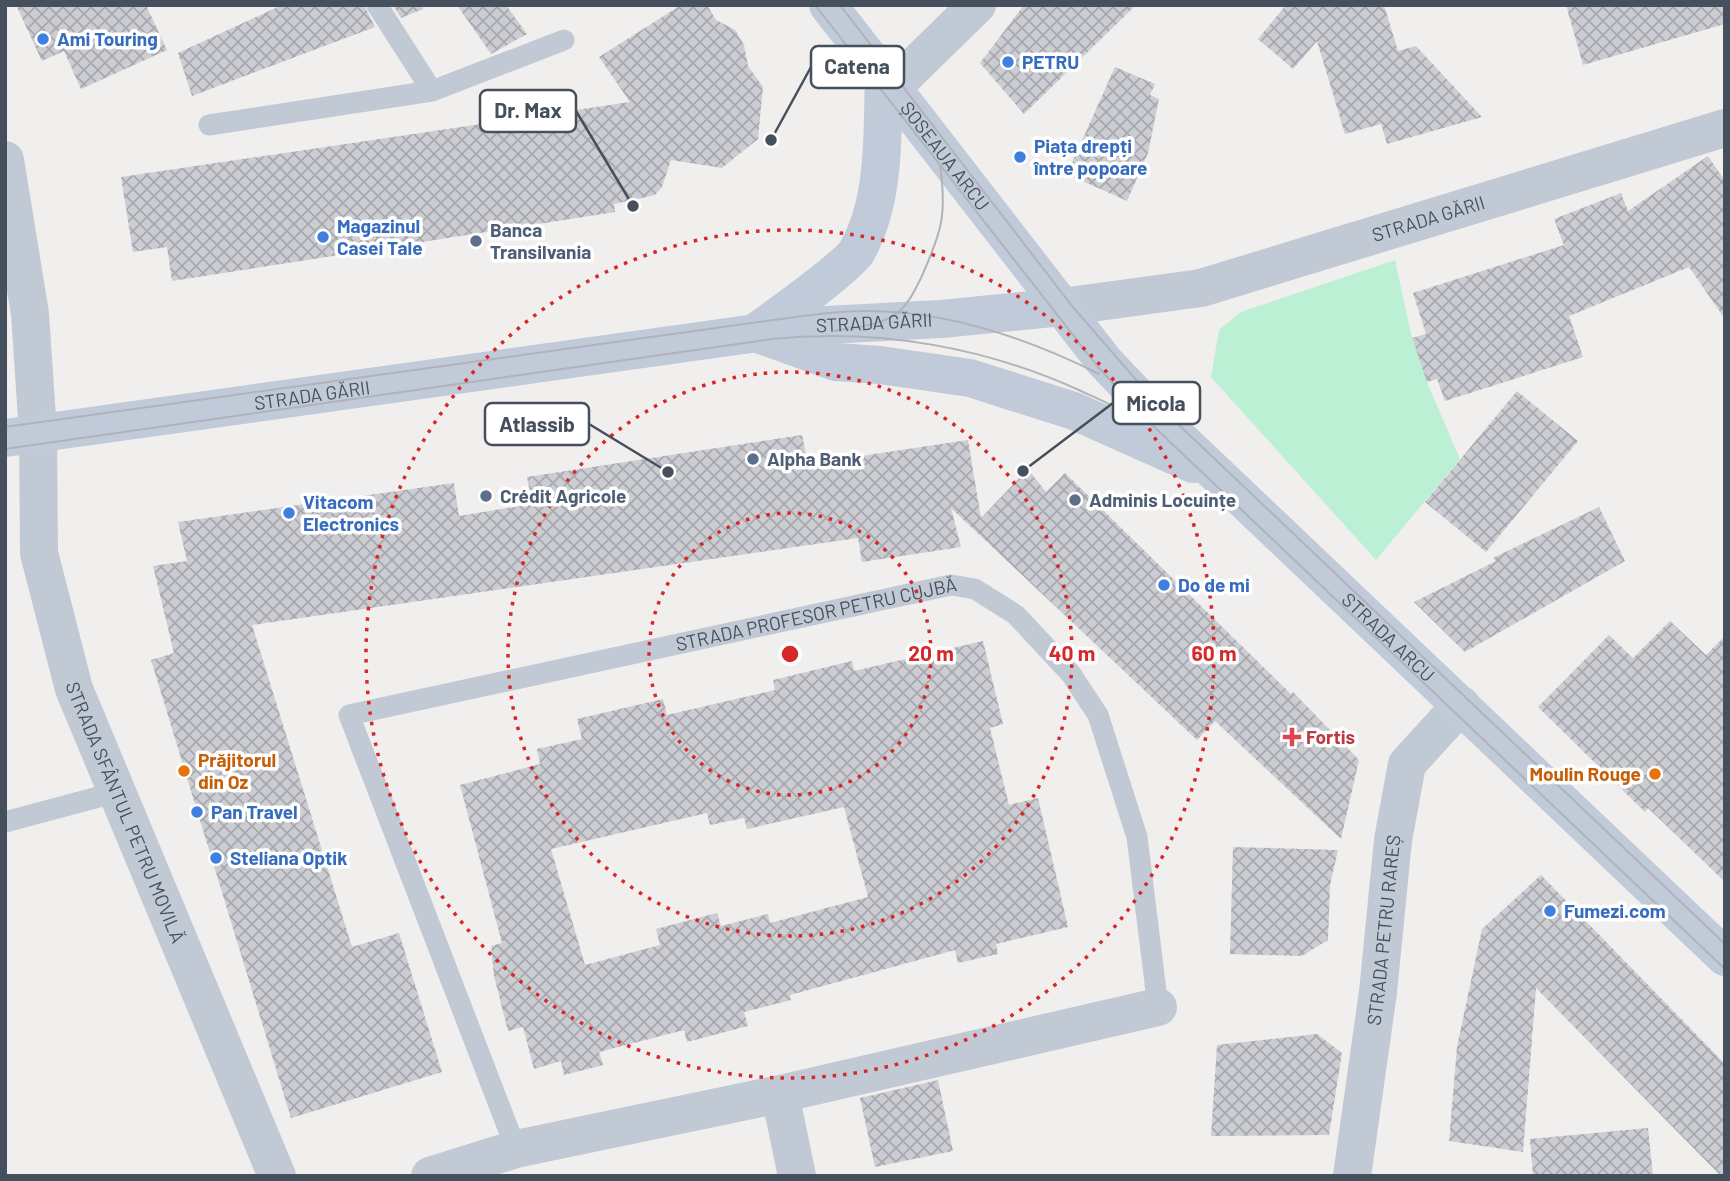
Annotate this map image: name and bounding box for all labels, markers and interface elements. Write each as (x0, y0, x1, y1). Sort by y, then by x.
place label: Ami Touring (57, 27, 158, 50)
marker: Ami Touring (35, 31, 51, 47)
callout: Catena (811, 46, 904, 88)
place label: PETRU (1022, 50, 1079, 73)
text: Catena (824, 53, 890, 78)
marker: PETRU (1000, 54, 1016, 70)
callout: Dr. Max (480, 90, 576, 132)
text: Dr. Max (494, 97, 562, 122)
street label: ȘOSEAUA ARCU (896, 97, 995, 215)
place label: Piața drepți între popoare (1033, 134, 1147, 179)
marker: Piața drepți între popoare (1012, 149, 1028, 165)
street label: STRADA GĂRII (1369, 190, 1487, 246)
place label: Magazinul Casei Tale (337, 214, 423, 259)
place label: Banca Transilvania (490, 218, 591, 263)
marker: Magazinul Casei Tale (315, 229, 331, 245)
marker: Banca Transilvania (468, 233, 484, 249)
street label: STRADA GĂRII (815, 307, 933, 337)
street label: STRADA GĂRII (253, 375, 371, 414)
callout: Micola (1113, 382, 1200, 424)
text: Micola (1126, 390, 1186, 415)
callout: Atlassib (485, 403, 589, 445)
text: Atlassib (499, 411, 575, 436)
place label: Alpha Bank (767, 447, 862, 470)
marker: Alpha Bank (745, 451, 761, 467)
place label: Crédit Agricole (500, 484, 626, 507)
marker: Crédit Agricole (478, 488, 494, 504)
place label: Adminis Locuințe (1089, 488, 1236, 511)
place label: Vitacom Electronics (303, 490, 399, 535)
marker: Adminis Locuințe (1067, 492, 1083, 508)
marker: Vitacom Electronics (281, 505, 297, 521)
street label: STRADA PROFESOR PETRU CUJBĂ (674, 572, 959, 655)
place label: Do de mi (1178, 573, 1250, 596)
marker: Do de mi (1156, 577, 1172, 593)
street label: STRADA ARCU (1338, 588, 1440, 686)
text: 20 m (908, 640, 954, 665)
text: 40 m (1049, 640, 1095, 665)
text: 60 m (1192, 640, 1236, 665)
centre of rings (778, 642, 802, 666)
street label: STRADA SFÂNTUL PETRU MOVILĂ (62, 679, 191, 946)
place label: Fortis (1306, 725, 1355, 748)
marker: Fortis (1284, 729, 1300, 745)
place label: Prăjitorul din Oz (198, 748, 276, 793)
place label: Moulin Rouge (1529, 762, 1641, 785)
marker: Prăjitorul din Oz (176, 763, 192, 779)
marker: Moulin Rouge (1647, 766, 1663, 782)
place label: Pan Travel (211, 800, 298, 823)
marker: Pan Travel (189, 804, 205, 820)
street label: STRADA PETRU RAREȘ (1361, 834, 1404, 1027)
place label: Steliana Optik (230, 846, 347, 869)
marker: Steliana Optik (208, 850, 224, 866)
place label: Fumezi.com (1564, 899, 1666, 922)
marker: Fumezi.com (1542, 903, 1558, 919)

